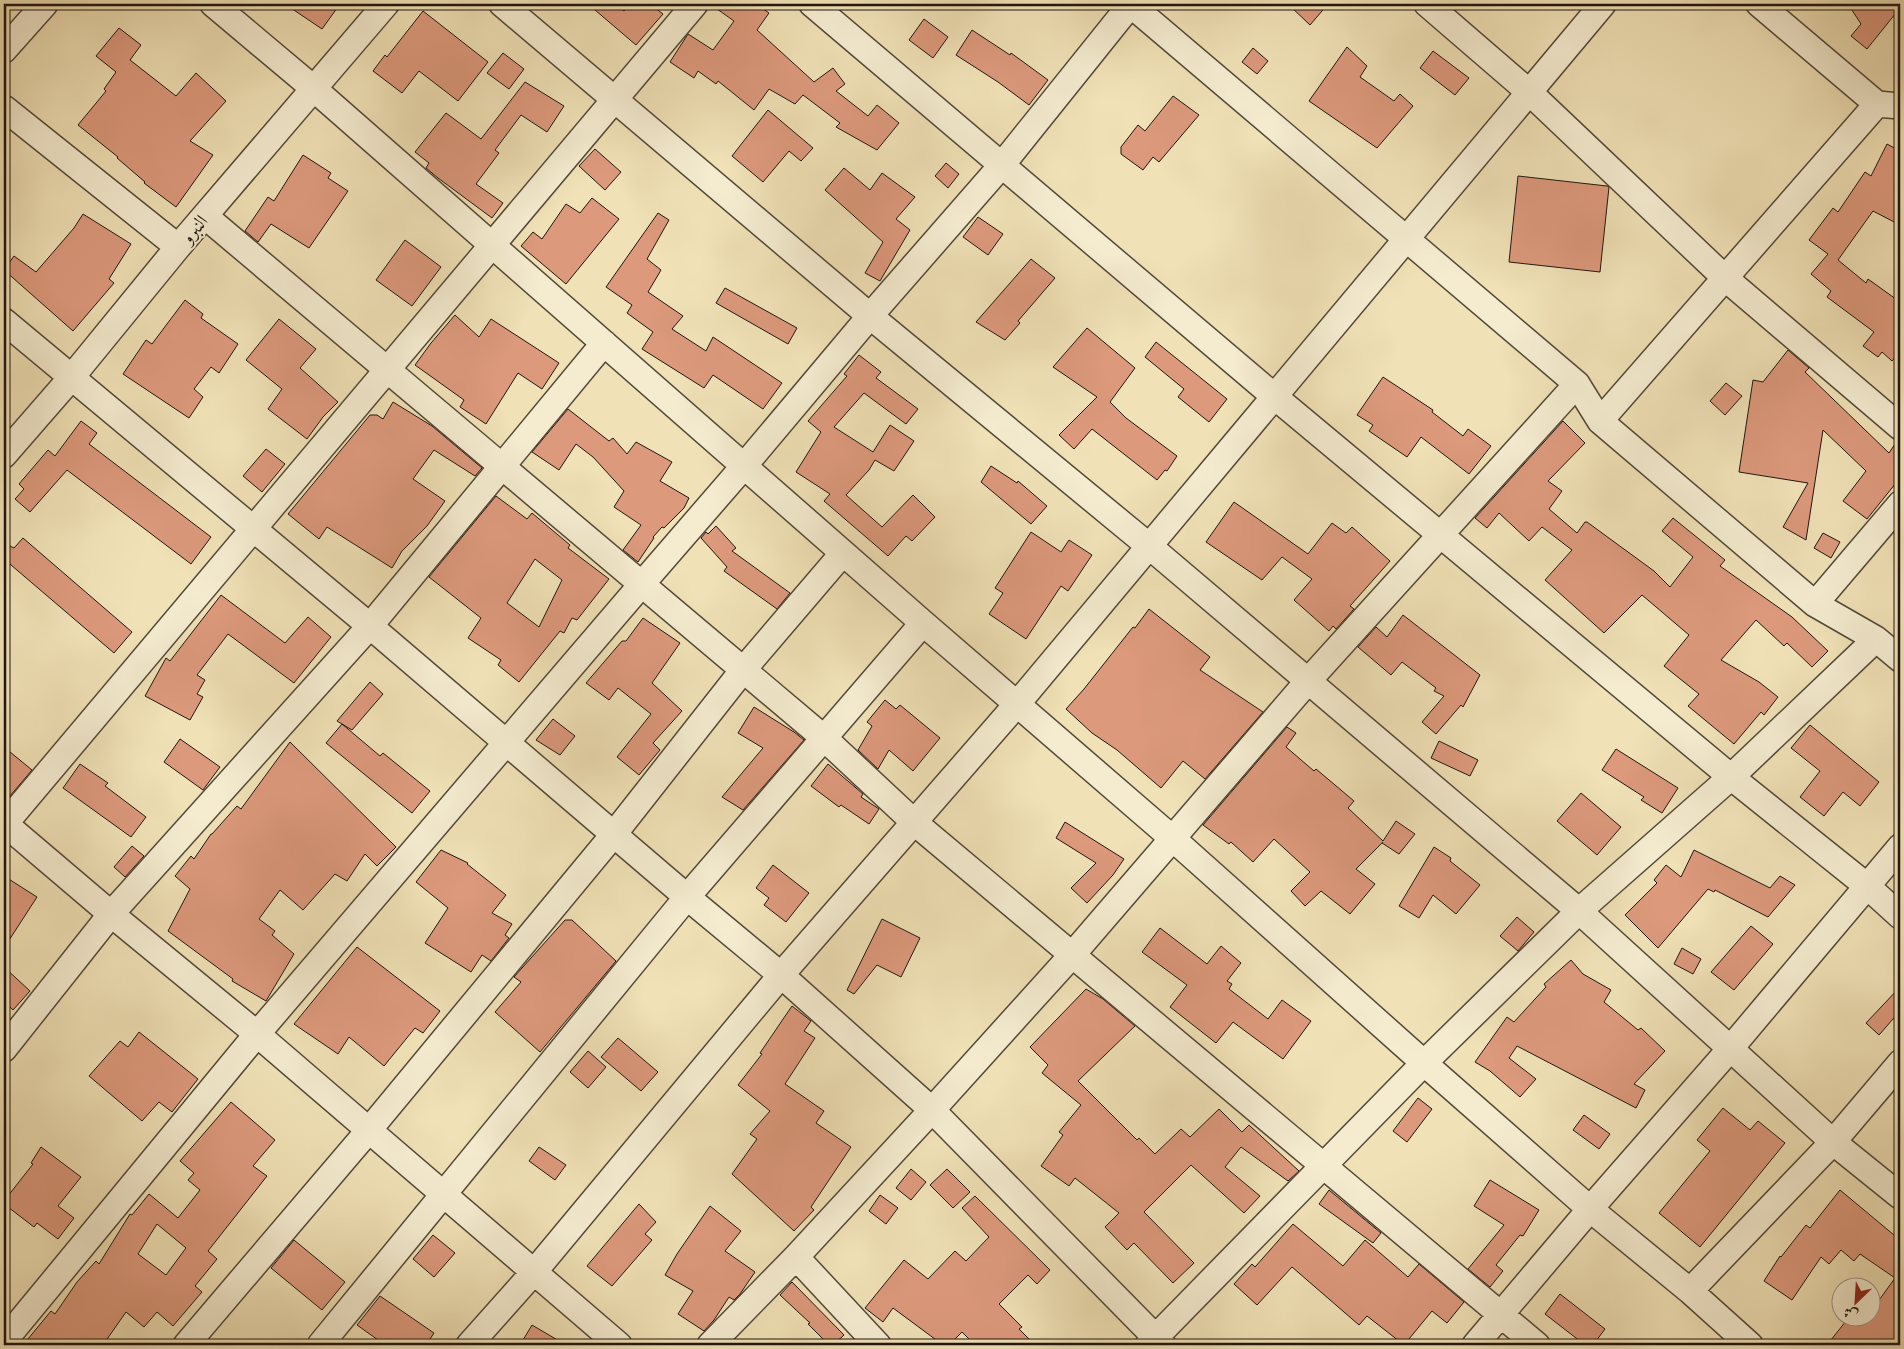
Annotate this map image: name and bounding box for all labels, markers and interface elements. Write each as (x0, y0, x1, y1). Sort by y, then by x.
street label: النبرو (173, 209, 213, 250)
north arrow (1832, 1276, 1882, 1326)
text: ش (1840, 1303, 1861, 1325)

